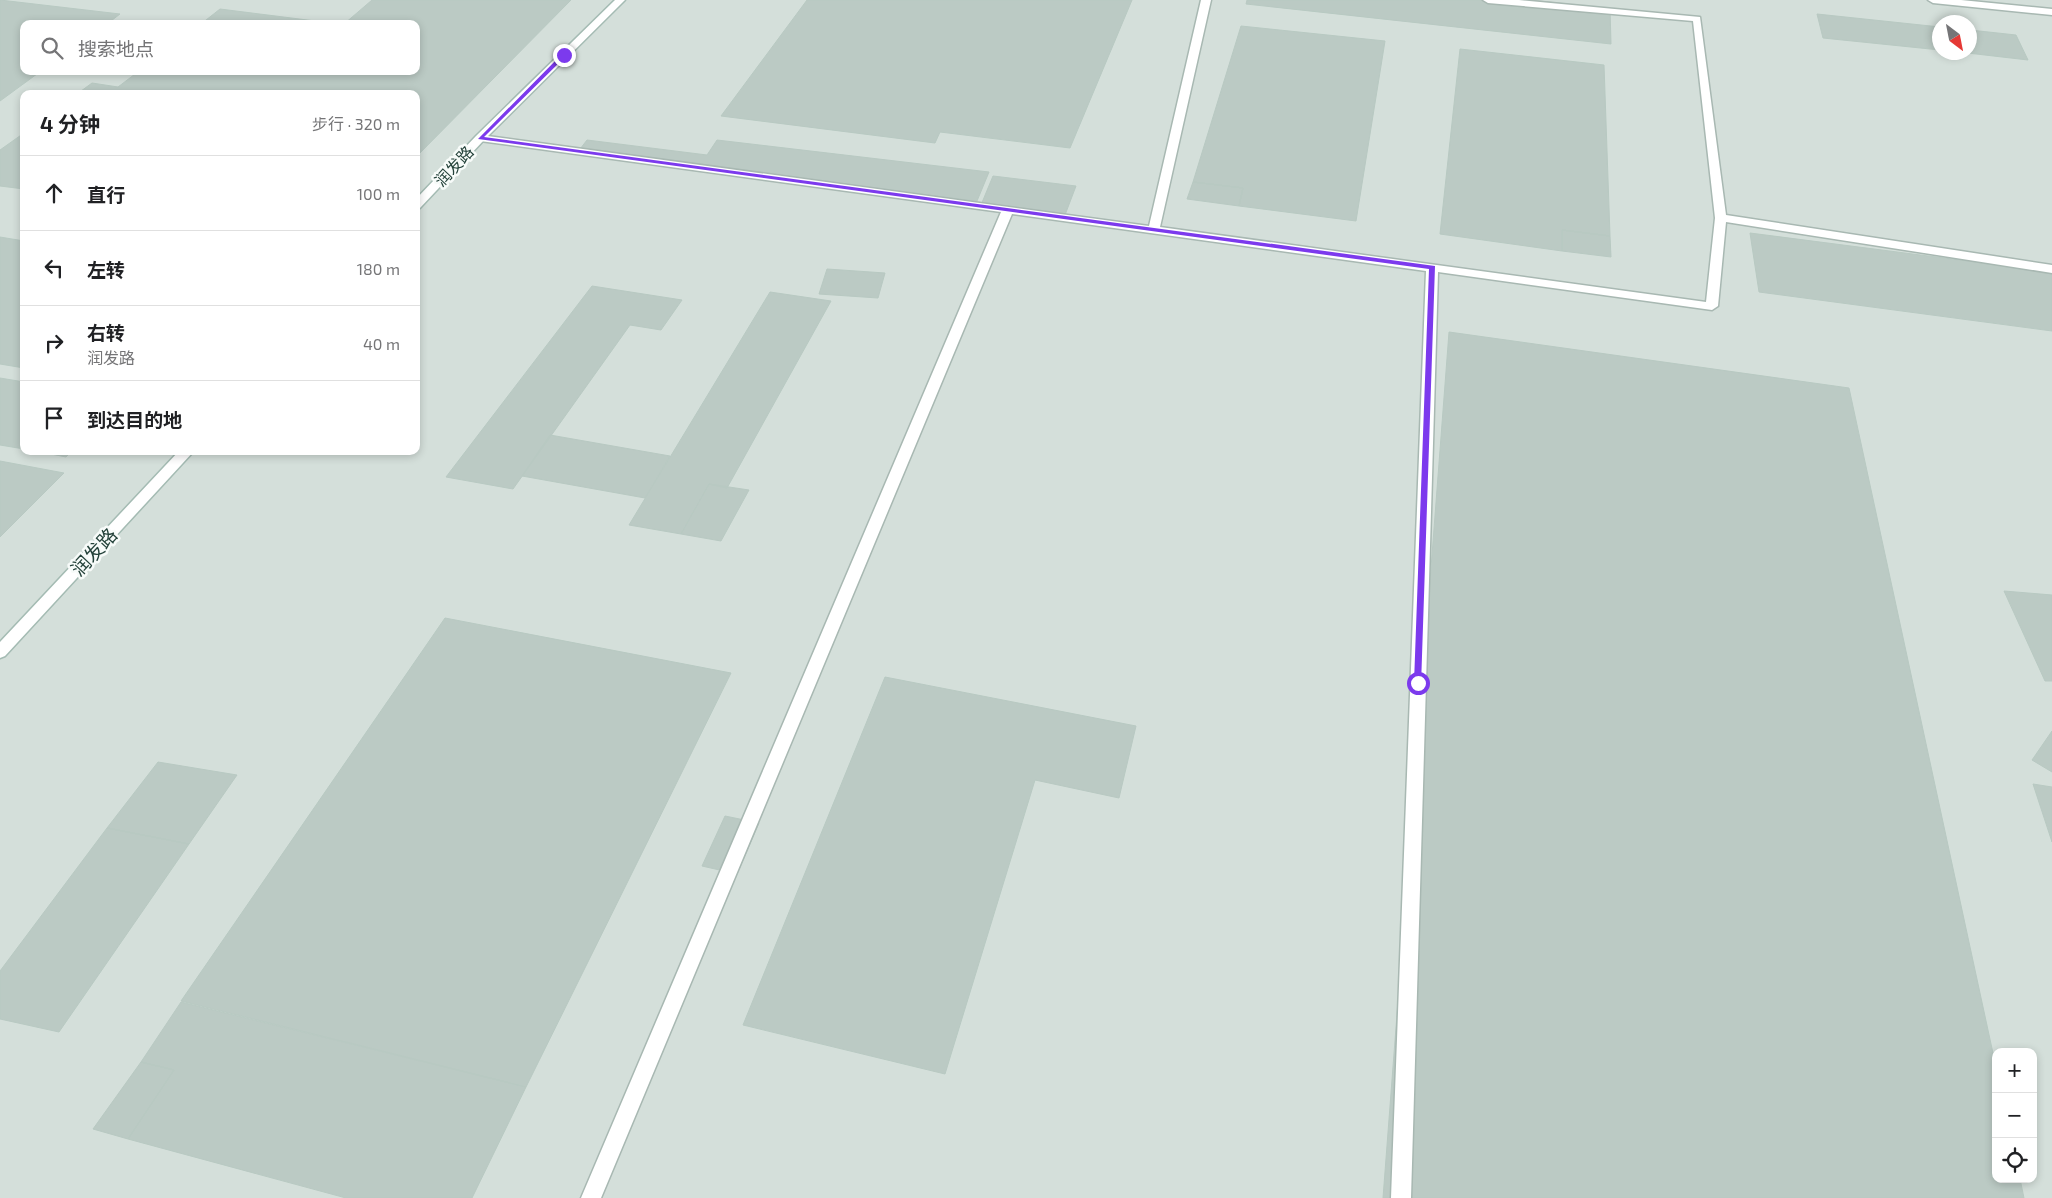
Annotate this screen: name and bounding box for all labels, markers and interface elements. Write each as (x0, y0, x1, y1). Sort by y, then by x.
north arrow (1932, 15, 1977, 60)
search box (20, 20, 420, 75)
icon: search (38, 34, 66, 62)
text: 搜索地点 (78, 37, 154, 60)
route end (553, 44, 576, 67)
text: 4 分钟 (40, 111, 100, 136)
text: 步行 · 320 m (312, 114, 400, 133)
street label: 润发路 (430, 142, 477, 190)
icon: ahead (40, 179, 68, 207)
text: 直行 (87, 183, 125, 206)
text: 100 m (357, 184, 400, 203)
icon: left (40, 254, 68, 282)
text: 左转 (87, 258, 125, 281)
text: 180 m (357, 259, 400, 278)
text: 右转 (87, 321, 125, 344)
icon: right (40, 329, 68, 357)
text: 40 m (363, 334, 400, 353)
text: 润发路 (87, 348, 135, 367)
icon: arrive (40, 404, 68, 432)
text: 到达目的地 (87, 408, 182, 431)
street label: 润发路 (66, 523, 121, 580)
route start (1407, 672, 1430, 695)
map controls (1992, 1048, 2037, 1183)
button: + (1992, 1048, 2037, 1093)
button: − (1992, 1093, 2037, 1138)
button: locate (1992, 1138, 2037, 1183)

